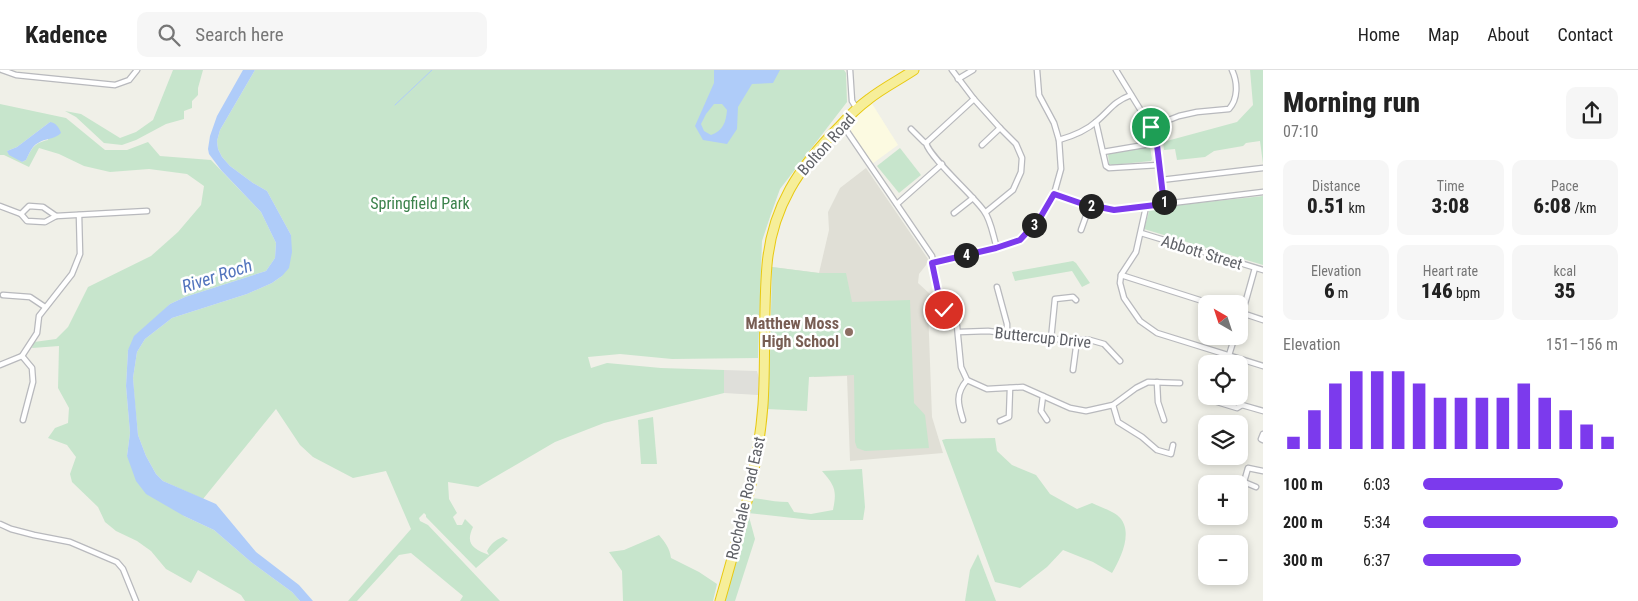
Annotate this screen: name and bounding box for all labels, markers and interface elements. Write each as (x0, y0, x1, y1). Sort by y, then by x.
search box (137, 12, 487, 57)
text: Kadence (25, 21, 107, 49)
icon: search (155, 21, 183, 49)
text: Search here (195, 23, 284, 46)
text: Home (1358, 24, 1400, 45)
text: Map (1428, 24, 1459, 45)
text: About (1487, 24, 1529, 45)
text: Contact (1557, 24, 1613, 45)
text: Morning run (1283, 86, 1420, 119)
button: share (1566, 87, 1618, 139)
pin (1130, 106, 1172, 148)
street label: Bolton Road (794, 110, 859, 179)
icon: arrive (1137, 113, 1165, 141)
text: 07:10 (1283, 122, 1318, 141)
text: Distance (1312, 178, 1360, 194)
text: Time (1437, 178, 1464, 194)
text: Pace (1551, 178, 1579, 194)
pin: 1 (1152, 190, 1176, 214)
park label: Springfield Park (370, 194, 471, 213)
pin: 2 (1078, 194, 1104, 218)
text: 1 (1161, 194, 1168, 210)
text: 0.51 (1307, 194, 1345, 218)
text: 3:08 (1432, 194, 1469, 218)
text: 6:08 (1533, 194, 1571, 218)
text: 2 (1088, 198, 1095, 214)
text: km (1345, 200, 1365, 216)
text: /km (1571, 200, 1596, 216)
pin: 3 (1022, 212, 1046, 238)
text: 3 (1031, 217, 1038, 233)
street label: Abbott Street (1159, 231, 1245, 274)
pin: 4 (954, 242, 978, 268)
text: 4 (963, 247, 970, 263)
water label: River Roch (179, 254, 255, 297)
text: Elevation (1311, 263, 1361, 279)
text: Heart rate (1423, 263, 1478, 279)
text: kcal (1554, 263, 1576, 279)
text: 6 (1324, 279, 1335, 303)
text: 146 (1421, 279, 1453, 303)
text: 35 (1554, 279, 1576, 303)
text: m (1335, 285, 1348, 301)
text: bpm (1453, 285, 1480, 301)
pin (923, 289, 965, 331)
north arrow (1198, 295, 1248, 345)
map controls (1198, 295, 1248, 585)
icon: check (930, 296, 958, 324)
place label: Matthew Moss High School (746, 314, 839, 351)
street label: Buttercup Drive (994, 323, 1092, 352)
marker: Matthew Moss High School (843, 326, 855, 338)
text: Elevation (1283, 335, 1341, 354)
text: 151–156 m (1546, 335, 1618, 354)
button: locate (1198, 355, 1248, 405)
button: layers (1198, 415, 1248, 465)
street label: Rochdale Road East (722, 435, 769, 561)
button: + (1198, 475, 1248, 525)
text: 100 m (1283, 475, 1323, 494)
text: 6:03 (1363, 475, 1390, 494)
text: 200 m (1283, 513, 1323, 532)
text: 5:34 (1363, 513, 1390, 532)
button: − (1198, 535, 1248, 585)
text: 300 m (1283, 551, 1323, 570)
text: 6:37 (1363, 551, 1390, 570)

